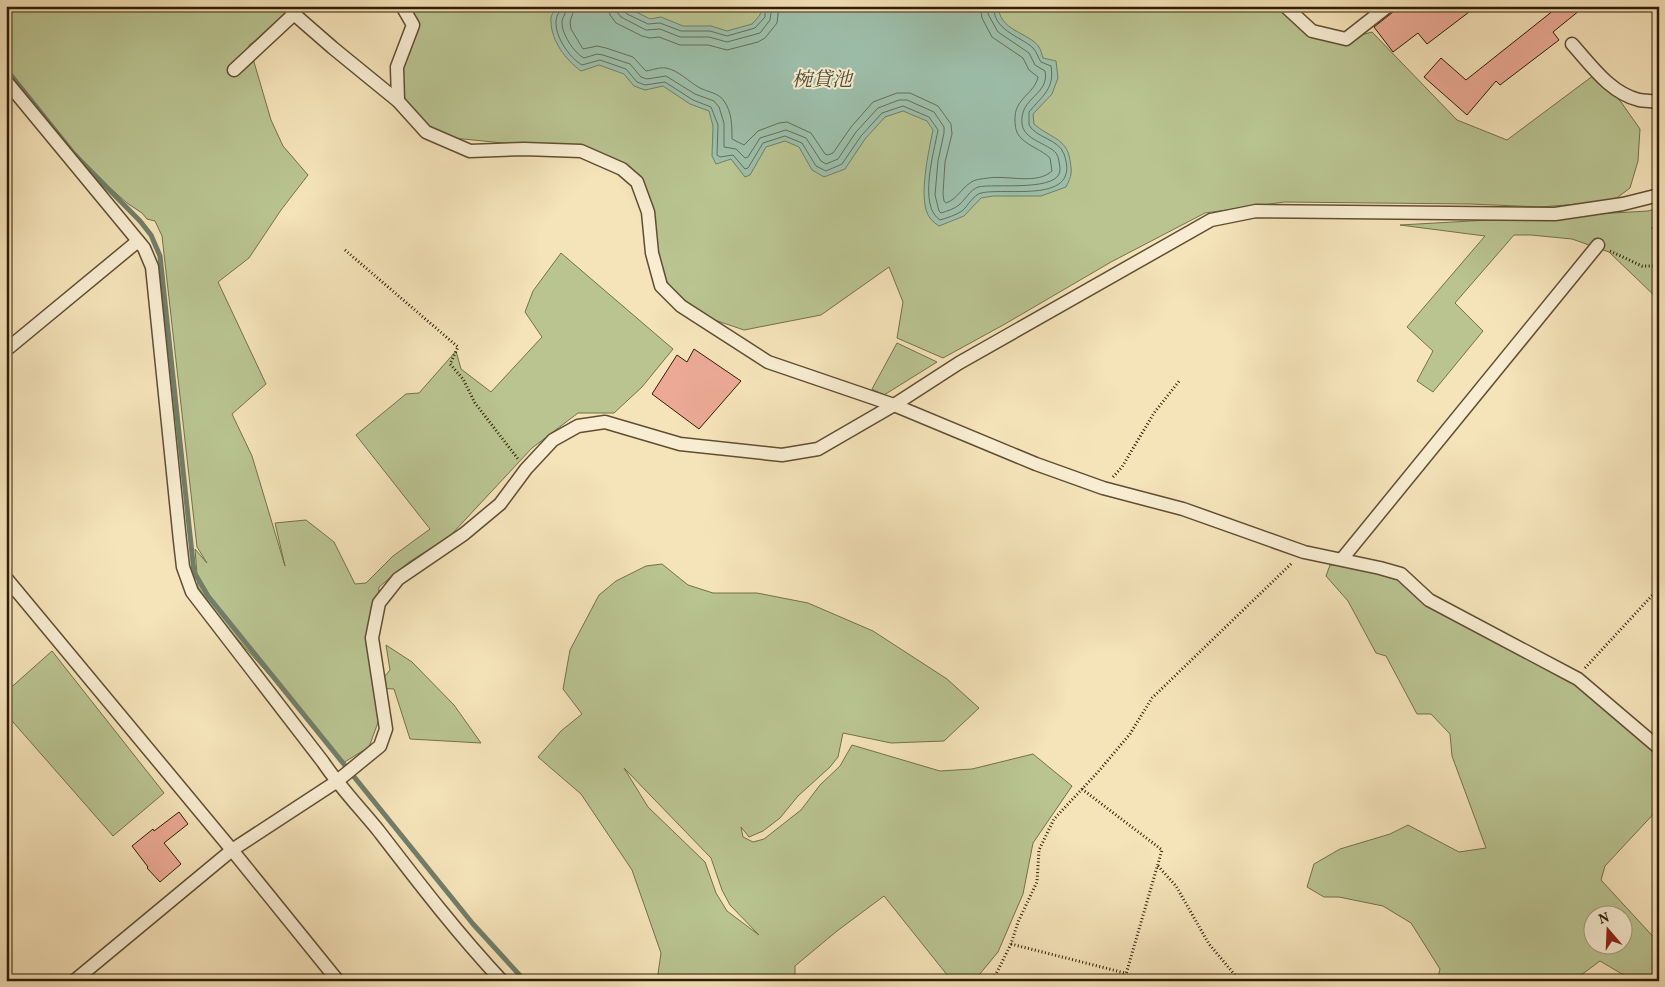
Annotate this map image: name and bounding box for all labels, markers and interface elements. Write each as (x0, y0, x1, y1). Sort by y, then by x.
water label: 椀貸池 (792, 67, 854, 95)
north arrow (1582, 904, 1632, 954)
text: N (1596, 908, 1612, 930)

